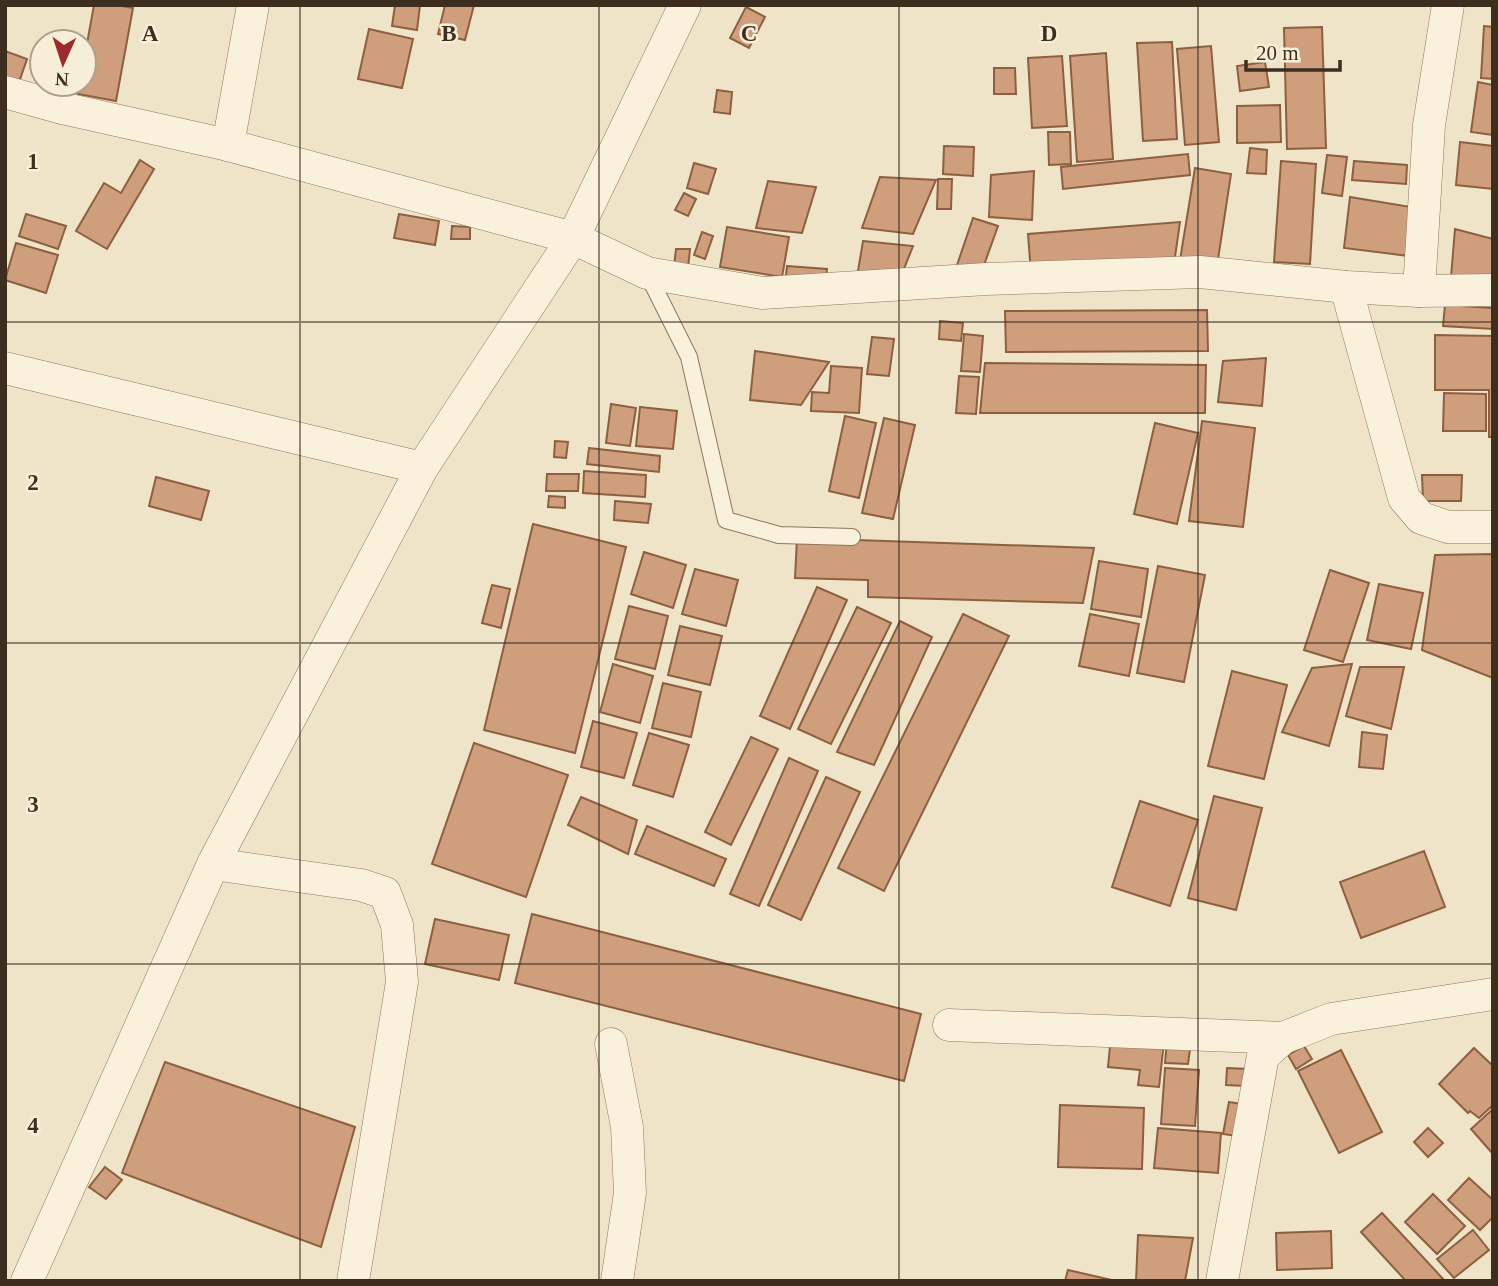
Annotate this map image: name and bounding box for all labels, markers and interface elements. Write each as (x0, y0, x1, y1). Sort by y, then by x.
text: A (142, 21, 159, 46)
text: B (441, 21, 457, 46)
text: C (741, 21, 757, 46)
text: D (1041, 21, 1057, 46)
north arrow (28, 28, 98, 98)
scale bar (1246, 28, 1340, 72)
text: 20 m (1256, 41, 1299, 65)
text: N (54, 69, 70, 90)
text: 1 (27, 149, 39, 174)
text: 2 (27, 470, 39, 495)
text: 3 (27, 792, 39, 817)
text: 4 (27, 1113, 39, 1138)

